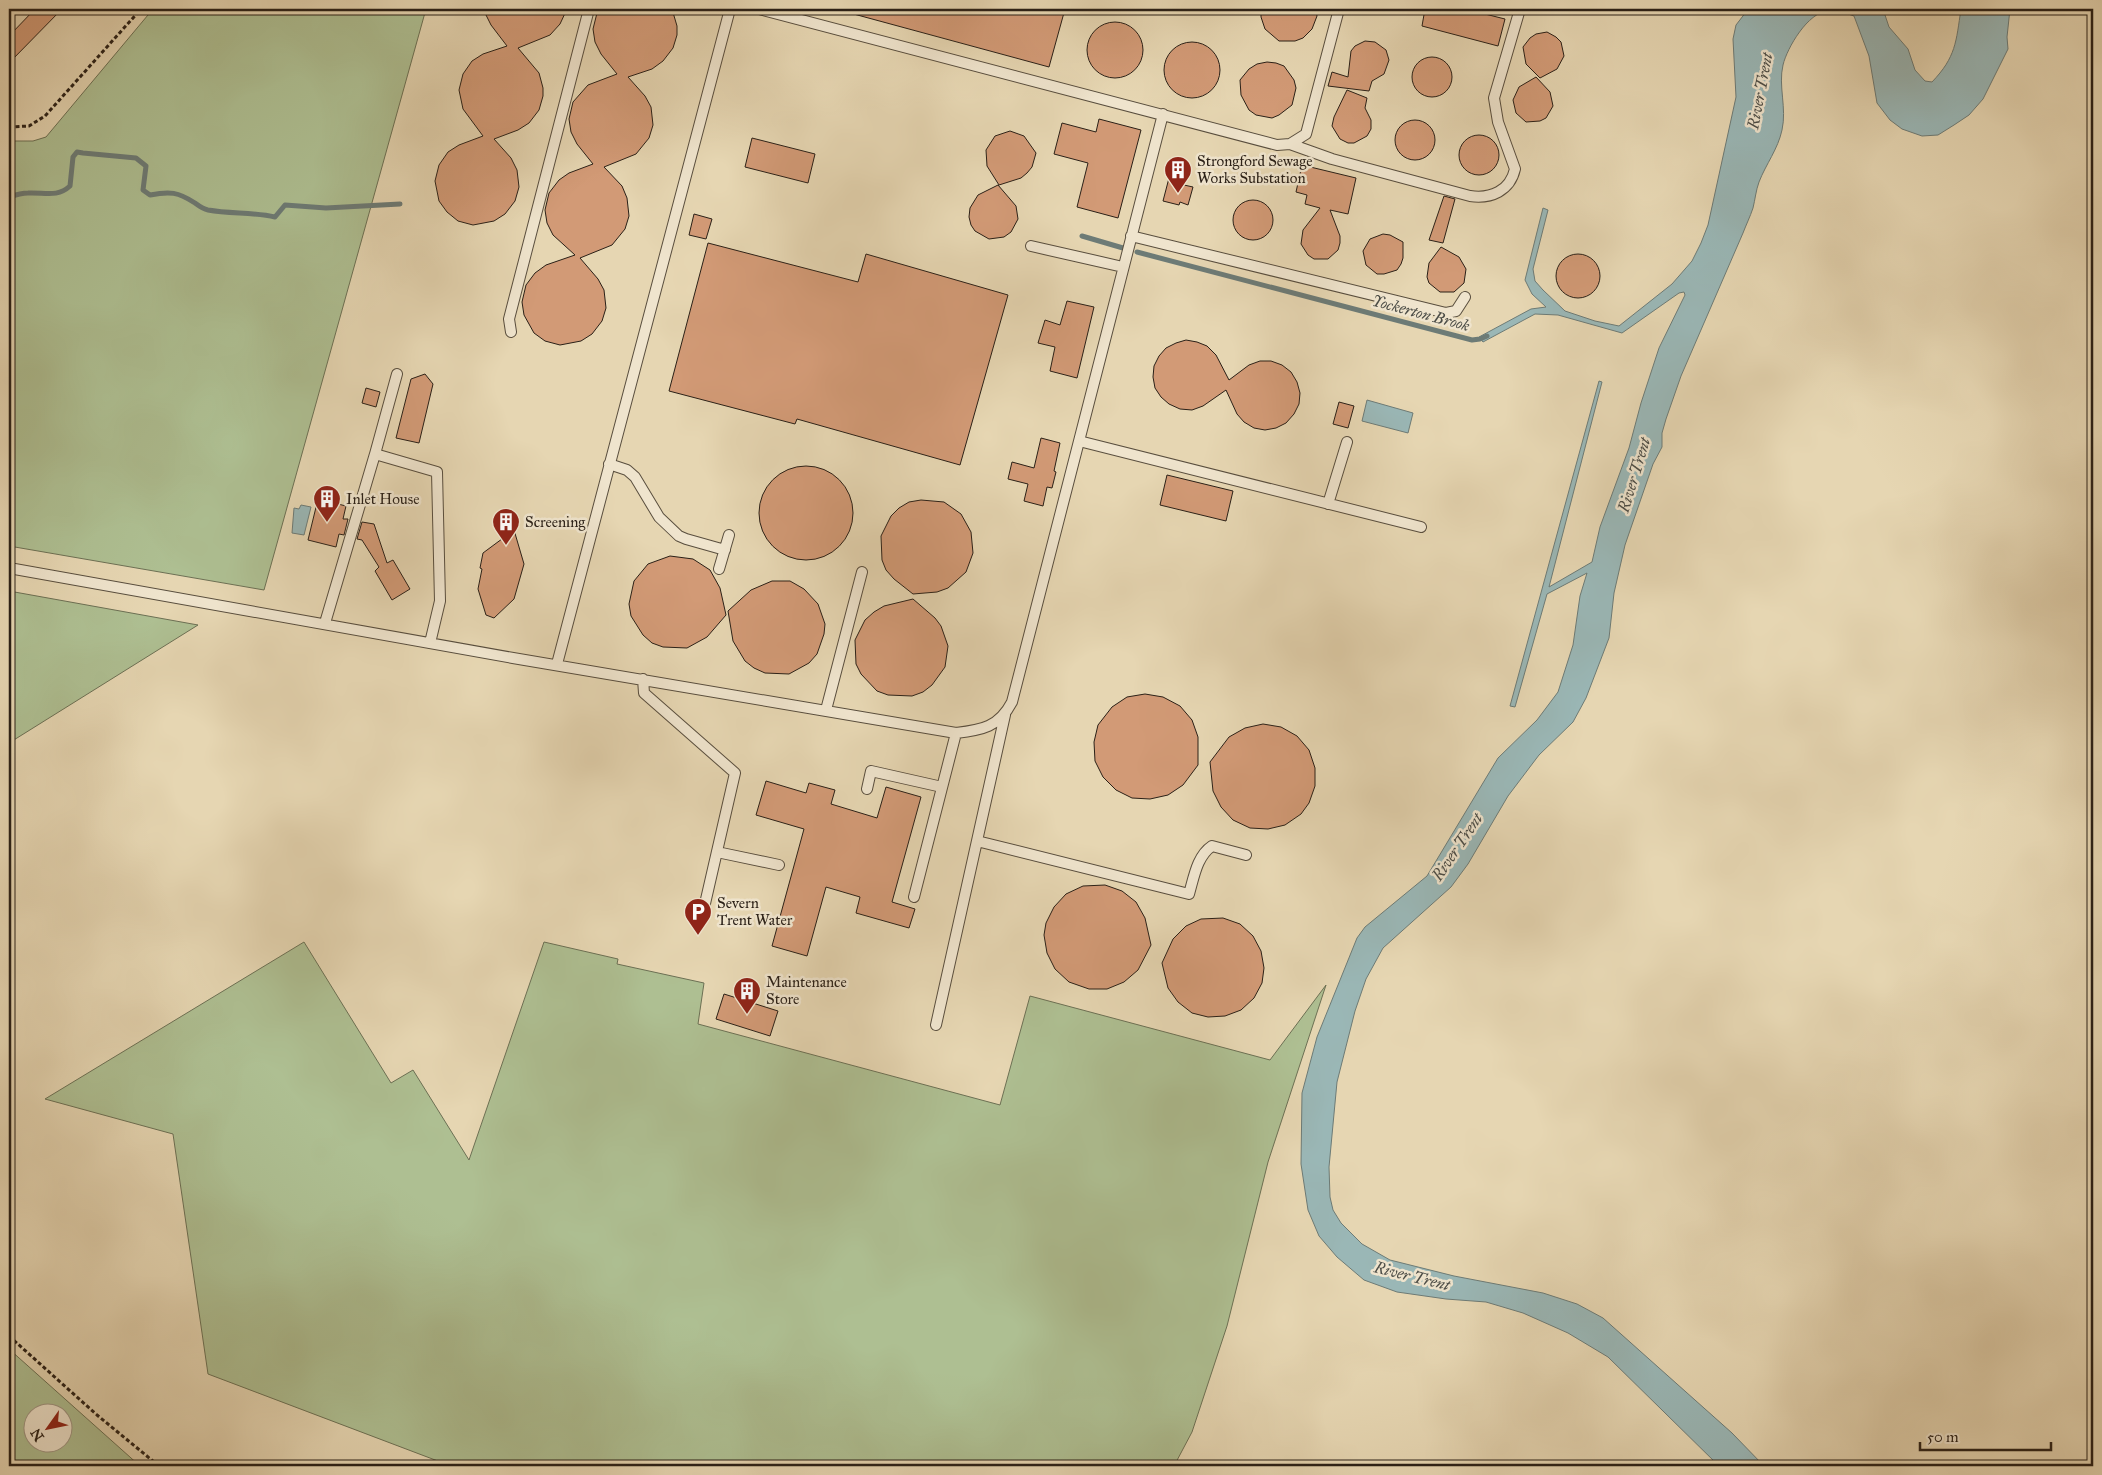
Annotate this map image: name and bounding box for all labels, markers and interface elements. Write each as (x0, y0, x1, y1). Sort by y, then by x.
water label: River Trent (1743, 50, 1777, 132)
place label: Strongford Sewage Works Substation (1197, 152, 1312, 187)
building icon: Strongford Sewage Works Substation (1163, 155, 1193, 194)
water label: Yockerton Brook (1370, 291, 1472, 335)
water label: River Trent (1613, 434, 1655, 516)
building icon: Inlet House (312, 484, 342, 523)
place label: Inlet House (346, 490, 420, 508)
building icon: Screening (491, 507, 521, 546)
place label: Screening (525, 513, 586, 531)
water label: River Trent (1427, 809, 1487, 885)
place label: Severn Trent Water (717, 894, 793, 929)
parking icon: Severn Trent Water (683, 897, 713, 936)
place label: Maintenance Store (766, 973, 847, 1008)
building icon: Maintenance Store (732, 976, 762, 1015)
water label: River Trent (1371, 1257, 1453, 1295)
north arrow (22, 1402, 72, 1452)
scale bar (1920, 1420, 2051, 1452)
text: N (27, 1425, 48, 1444)
text: 50 m (1927, 1428, 1959, 1446)

